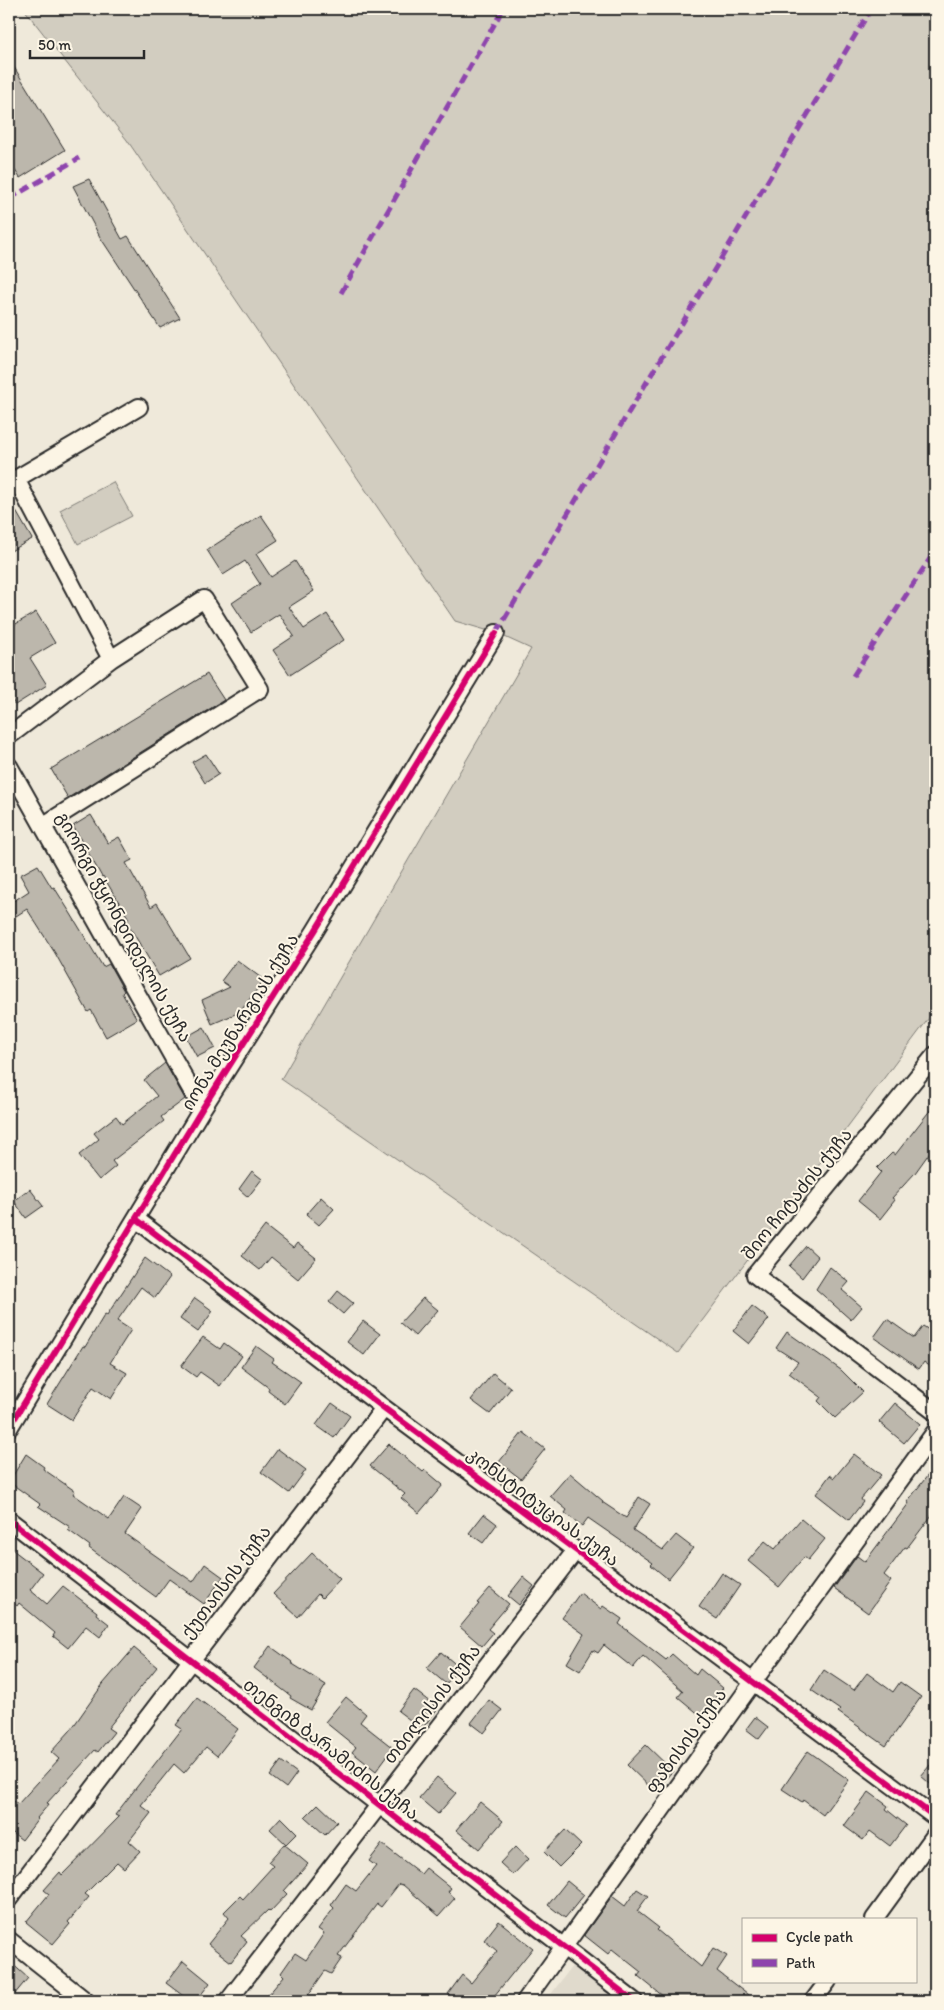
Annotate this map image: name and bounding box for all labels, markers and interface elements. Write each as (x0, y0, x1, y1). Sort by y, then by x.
scale bar (30, 28, 144, 60)
text: 50 m (38, 36, 71, 54)
street label: გიორგი ჭყონდიდელის ქუჩა (51, 808, 197, 1046)
street label: იონა მეუნარგიას ქუჩა (177, 930, 303, 1114)
street label: შიო ჩიტაძის ქუჩა (737, 1124, 857, 1264)
street label: კონსტიტუციას ქუჩა (463, 1443, 623, 1571)
street label: ქუთაისის ქუჩა (176, 1521, 276, 1643)
street label: თბილისის ქუჩა (379, 1640, 485, 1768)
street label: თენგიზ ბარამიძის ქუჩა (239, 1674, 423, 1824)
street label: ფაზისის ქუჩა (641, 1684, 731, 1798)
legend (742, 1918, 916, 1982)
text: Cycle path (786, 1928, 853, 1946)
text: Path (786, 1954, 815, 1972)

